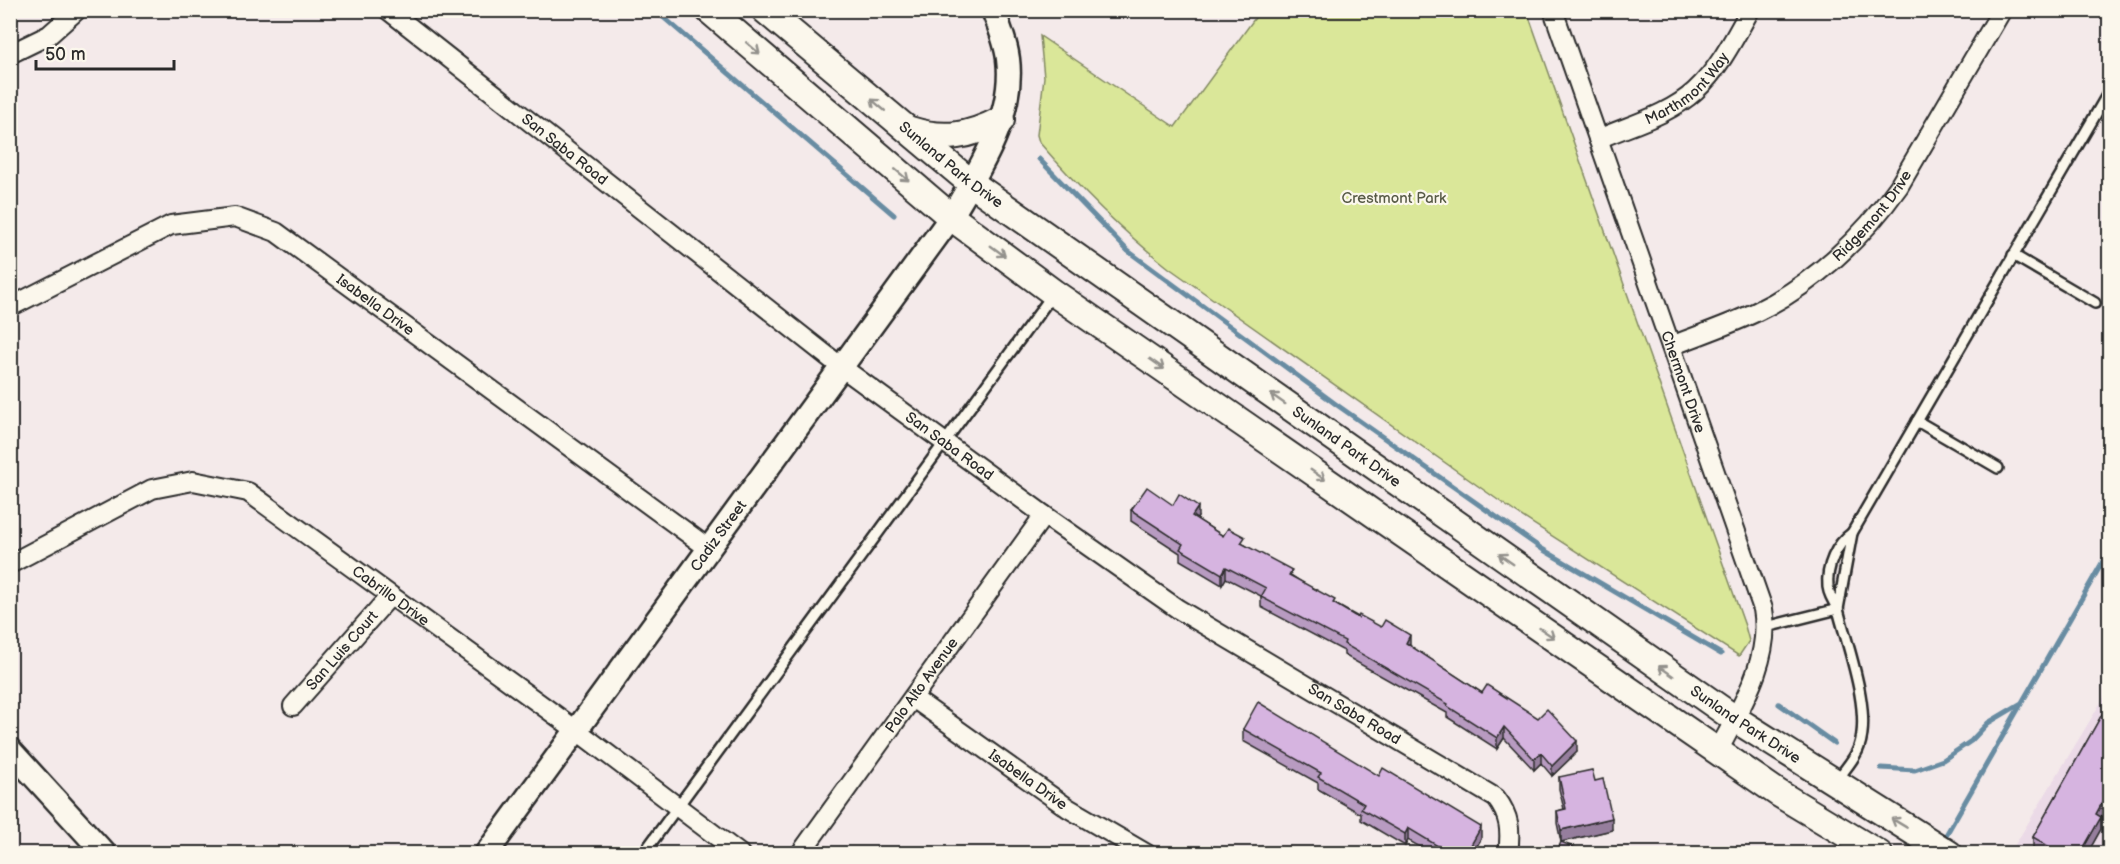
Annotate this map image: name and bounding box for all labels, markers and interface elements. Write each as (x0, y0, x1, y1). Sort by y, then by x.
scale bar (36, 33, 174, 71)
one-way arrow (745, 42, 761, 55)
text: 50 m (45, 44, 86, 65)
street label: Marthmont Way (1642, 48, 1733, 129)
one-way arrow (871, 98, 886, 112)
street label: San Saba Road (518, 109, 612, 189)
street label: Sunland Park Drive (895, 117, 1007, 212)
street label: Ridgemont Drive (1828, 167, 1916, 266)
one-way arrow (894, 168, 909, 182)
park label: Crestmont Park (1342, 189, 1447, 208)
one-way arrow (990, 245, 1006, 258)
street label: Isabella Drive (332, 270, 418, 340)
street label: Chermont Drive (1657, 328, 1710, 435)
one-way arrow (1149, 358, 1165, 370)
one-way arrow (1270, 392, 1286, 405)
street label: Sunland Park Drive (1289, 402, 1405, 491)
street label: San Saba Road (902, 407, 997, 485)
one-way arrow (1309, 469, 1325, 481)
street label: Cadiz Street (686, 496, 751, 575)
one-way arrow (1498, 553, 1515, 565)
street label: Cabrillo Drive (348, 561, 433, 630)
street label: San Luis Court (302, 607, 382, 694)
one-way arrow (1539, 627, 1555, 639)
street label: Palo Alto Avenue (881, 634, 962, 737)
one-way arrow (1658, 665, 1674, 677)
street label: San Saba Road (1305, 679, 1404, 749)
street label: Sunland Park Drive (1687, 681, 1804, 768)
street label: Isabella Drive (985, 745, 1071, 814)
one-way arrow (1891, 817, 1908, 829)

